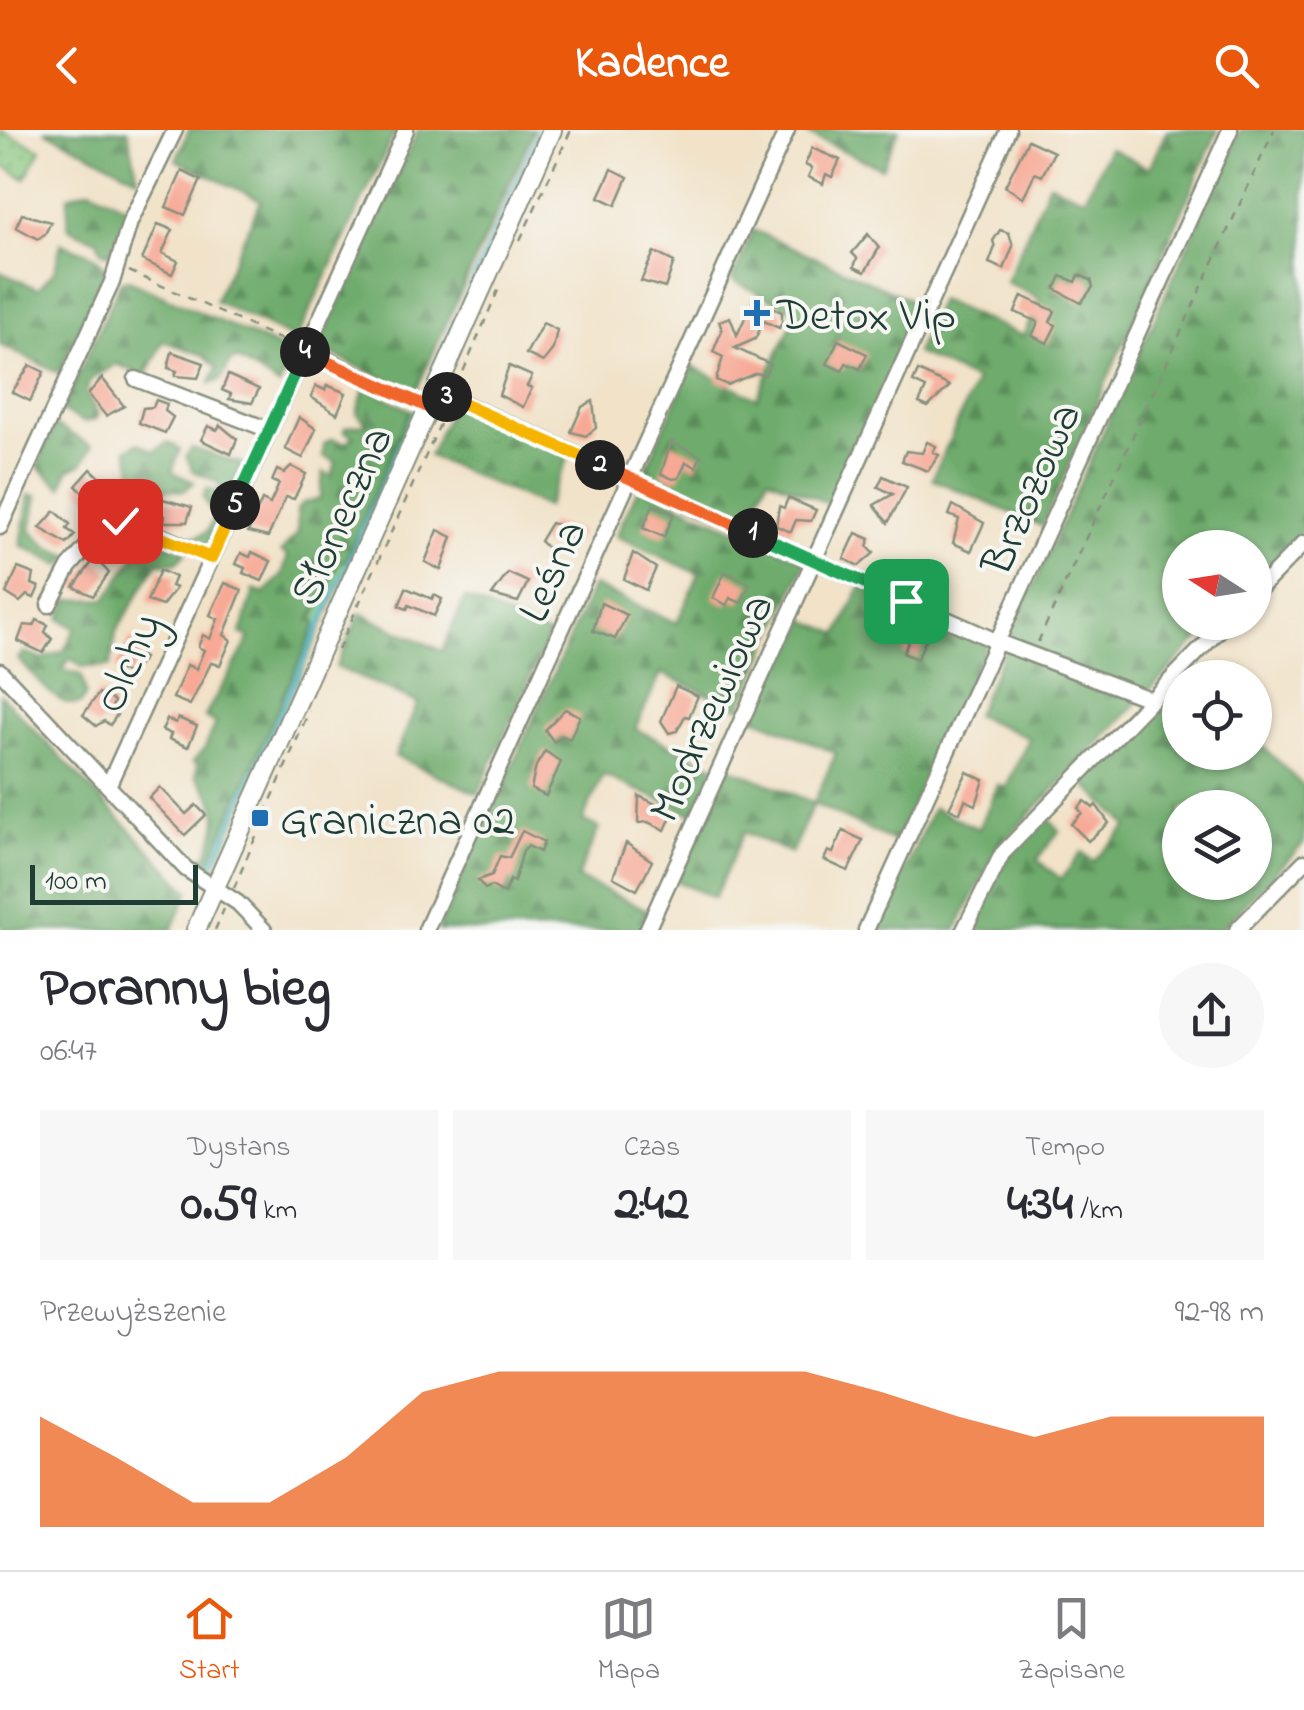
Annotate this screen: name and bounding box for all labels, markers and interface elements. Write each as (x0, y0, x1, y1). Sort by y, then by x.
text: Kadence (575, 32, 729, 98)
icon: back (40, 38, 95, 93)
icon: search (1209, 38, 1264, 93)
place label: Detox Vip (776, 285, 956, 351)
marker: Detox Vip (746, 302, 768, 324)
pin: 4 (280, 327, 330, 377)
text: 4 (299, 331, 311, 372)
pin: 3 (422, 372, 472, 422)
text: 3 (441, 376, 453, 417)
street label: Brzozowa (966, 393, 1101, 588)
street label: Słoneczna (275, 417, 412, 617)
pin: 2 (575, 440, 625, 490)
text: 2 (593, 444, 607, 485)
pin (78, 479, 163, 564)
pin: 5 (210, 480, 260, 530)
text: 5 (227, 484, 243, 525)
icon: check (93, 494, 148, 549)
pin: 1 (728, 508, 778, 558)
street label: Leśna (503, 510, 606, 634)
text: 1 (749, 512, 757, 553)
north arrow (1162, 530, 1272, 640)
map controls (1162, 530, 1272, 900)
pin (864, 559, 949, 644)
icon: arrive (879, 574, 934, 629)
street label: Modrzewiowa (634, 584, 793, 834)
street label: Olchy (79, 603, 182, 725)
button: locate (1162, 660, 1272, 770)
place label: Graniczna 02 (280, 790, 515, 856)
button: layers (1162, 790, 1272, 900)
marker: Graniczna 02 (249, 807, 271, 829)
scale bar (30, 860, 198, 904)
text: 100 m (45, 862, 107, 903)
text: Poranny bieg (40, 951, 331, 1031)
button: share (1159, 963, 1264, 1068)
text: 06:47 (40, 1029, 97, 1076)
text: Dystans (188, 1128, 290, 1169)
text: Czas (624, 1128, 680, 1169)
text: Tempo (1025, 1128, 1105, 1169)
text: 0.59 (181, 1169, 256, 1242)
text: 2:42 (615, 1169, 689, 1242)
text: 4:34 (1007, 1169, 1073, 1242)
text: km (256, 1191, 297, 1232)
text: /km (1073, 1191, 1123, 1232)
text: Przewyższenie (40, 1290, 226, 1337)
text: 92–98 m (1175, 1290, 1264, 1337)
tab: Start (179, 1591, 240, 1692)
tab: Mapa (598, 1591, 660, 1692)
tab: Zapisane (1018, 1591, 1125, 1692)

